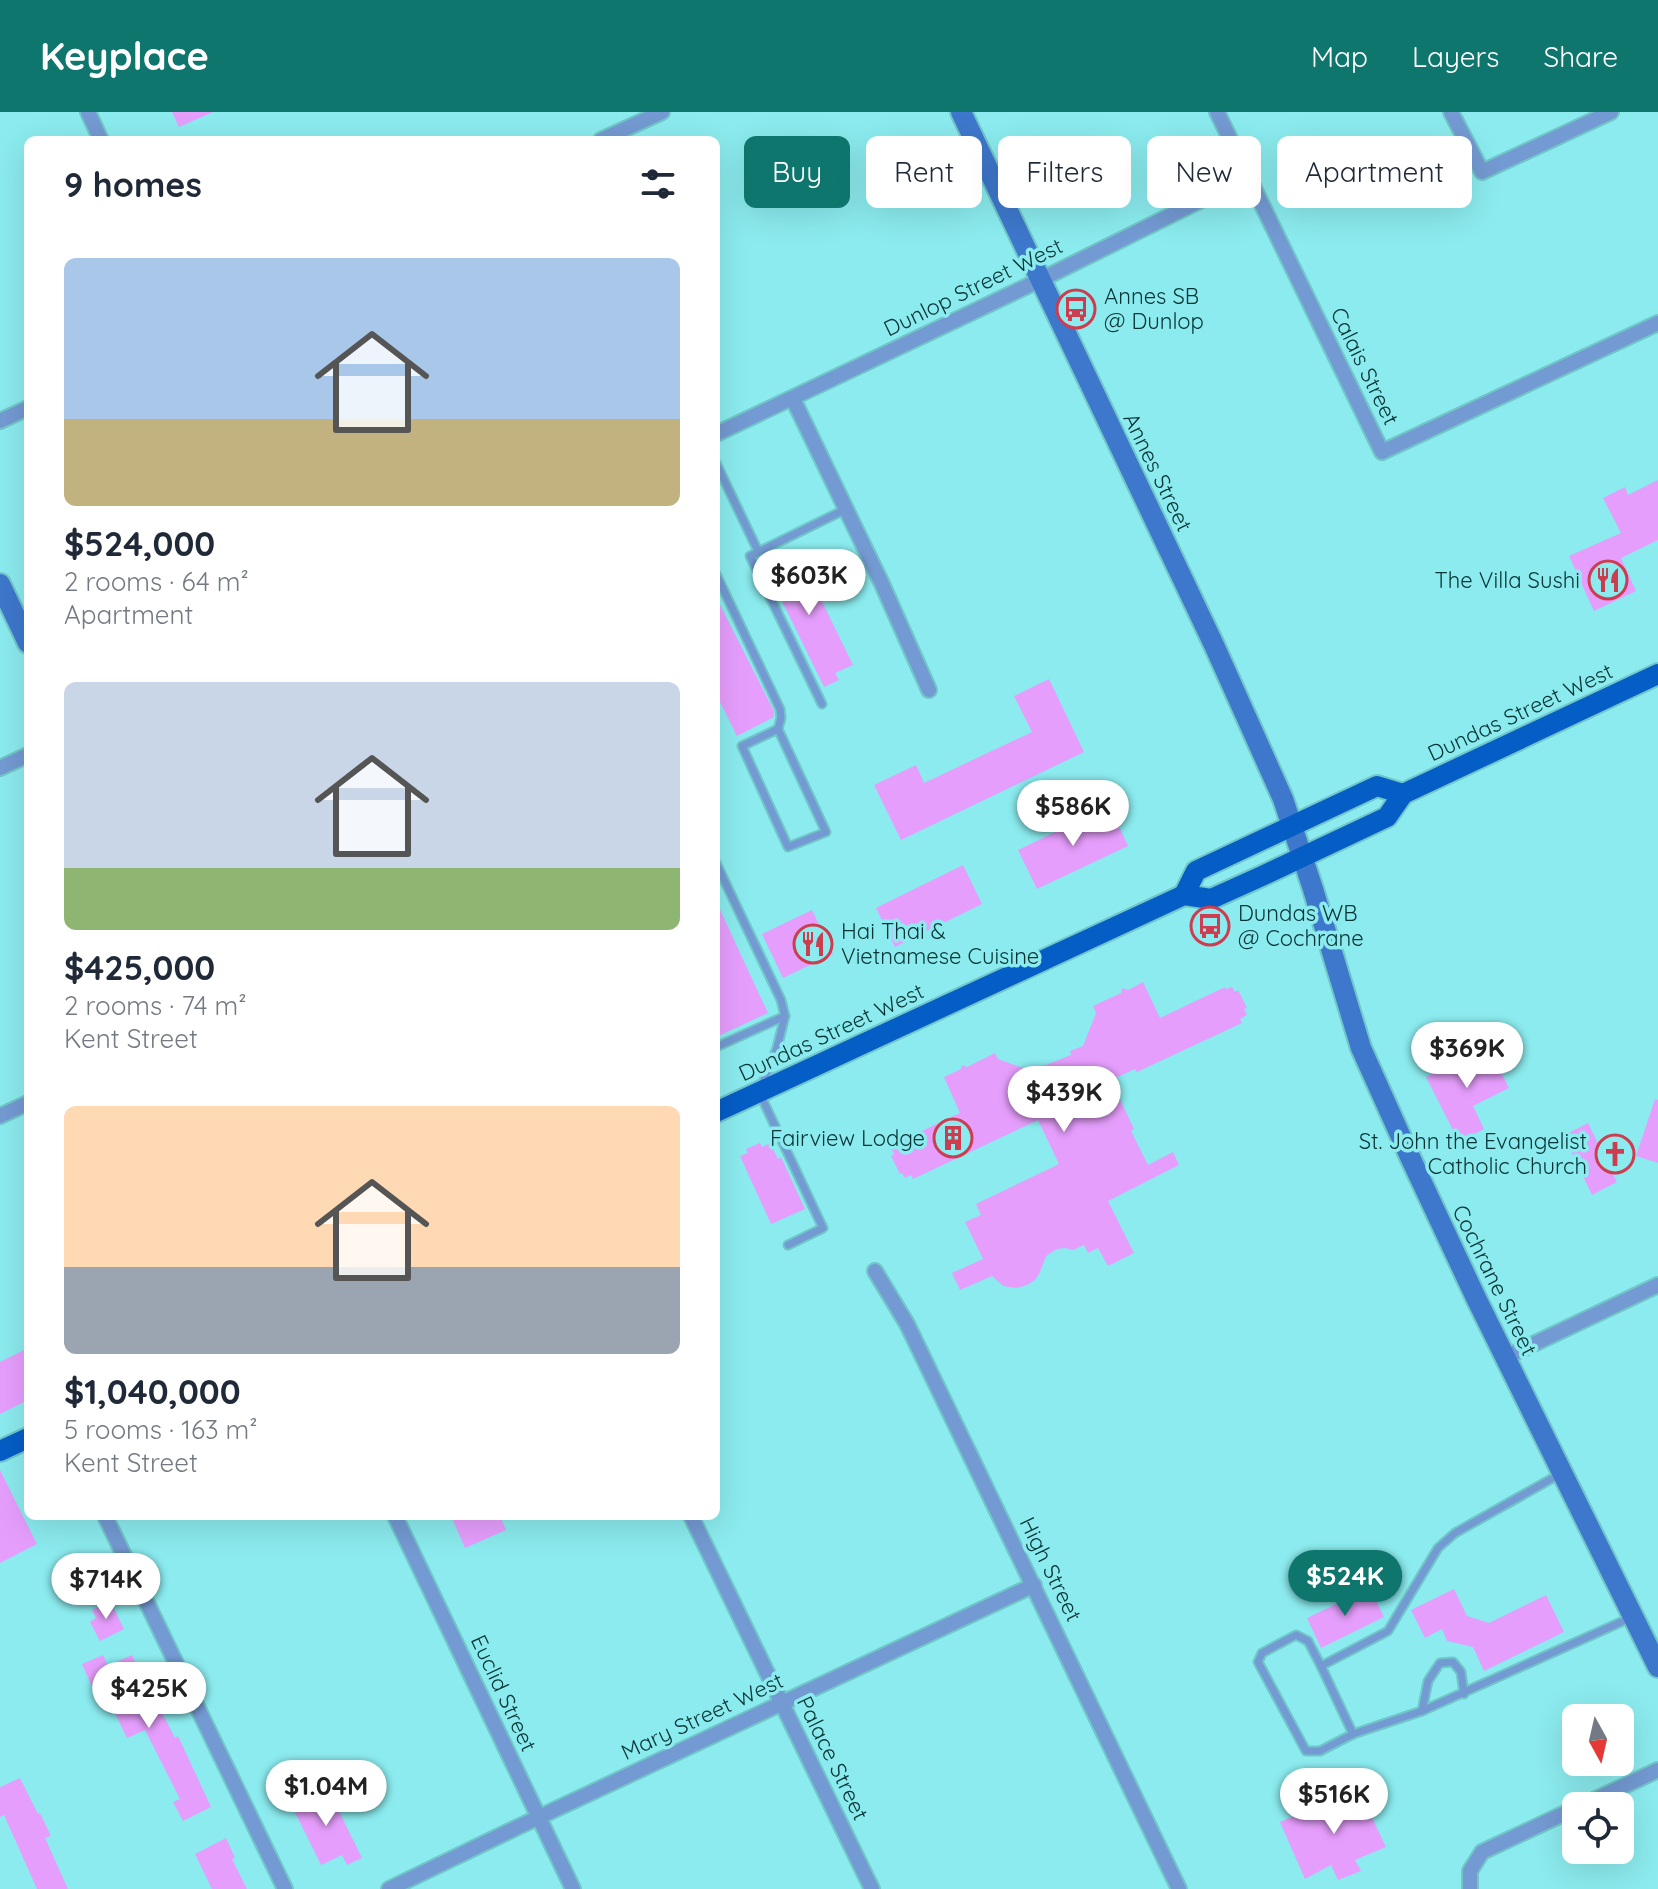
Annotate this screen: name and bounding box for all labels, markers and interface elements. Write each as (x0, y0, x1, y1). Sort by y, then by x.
text: Keyplace (40, 32, 209, 80)
text: Map (1311, 39, 1368, 74)
text: Layers (1412, 39, 1499, 74)
text: Share (1543, 39, 1618, 74)
chip: Buy (744, 136, 850, 208)
chip: Rent (866, 136, 982, 208)
chip: Filters (998, 136, 1131, 208)
chip: New (1147, 136, 1261, 208)
chip: Apartment (1277, 136, 1472, 208)
icon: filters (636, 162, 680, 206)
text: 9 homes (64, 163, 202, 206)
street label: Dunlop Street West (879, 232, 1067, 342)
place label: Annes SB @ Dunlop (1104, 282, 1204, 335)
bus stop icon: Annes SB @ Dunlop (1055, 288, 1097, 330)
street label: Calais Street (1325, 303, 1405, 429)
icon: home (300, 310, 444, 454)
street label: Annes Street (1117, 408, 1199, 536)
text: $524,000 (64, 522, 215, 565)
pin: $603K (753, 549, 865, 617)
text: $603K (771, 558, 847, 591)
restaurant icon: The Villa Sushi (1587, 559, 1629, 601)
text: 2 rooms · 64 m² (64, 565, 249, 598)
place label: The Villa Sushi (1435, 566, 1580, 594)
text: Apartment (64, 598, 193, 631)
street label: Dundas Street West (1423, 657, 1617, 767)
icon: home (300, 734, 444, 878)
pin: $586K (1017, 780, 1129, 848)
text: $586K (1035, 789, 1111, 822)
place label: Dundas WB @ Cochrane (1238, 899, 1364, 952)
bus stop icon: Dundas WB @ Cochrane (1189, 905, 1231, 947)
place label: Hai Thai & Vietnamese Cuisine (841, 917, 1039, 970)
restaurant icon: Hai Thai & Vietnamese Cuisine (792, 923, 834, 965)
text: $425,000 (64, 946, 215, 989)
street label: Dundas Street West (734, 977, 928, 1087)
text: 2 rooms · 74 m² (64, 989, 247, 1022)
text: Kent Street (64, 1022, 198, 1055)
pin: $369K (1411, 1022, 1523, 1090)
text: $369K (1429, 1031, 1505, 1064)
pin: $439K (1008, 1066, 1120, 1134)
text: $439K (1026, 1075, 1102, 1108)
building icon: Fairview Lodge (932, 1117, 974, 1159)
place label: Fairview Lodge (770, 1124, 925, 1152)
place label: St. John the Evangelist Catholic Church (1359, 1127, 1587, 1180)
church icon: St. John the Evangelist Catholic Church (1594, 1133, 1636, 1175)
icon: home (300, 1158, 444, 1302)
street label: Cochrane Street (1446, 1200, 1544, 1360)
text: $1,040,000 (64, 1370, 241, 1413)
text: 5 rooms · 163 m² (64, 1413, 258, 1446)
text: Kent Street (64, 1446, 198, 1479)
street label: High Street (1014, 1512, 1088, 1626)
pin: $524K (1289, 1550, 1401, 1618)
pin: $714K (50, 1553, 162, 1621)
text: $524K (1306, 1559, 1384, 1592)
text: $714K (69, 1562, 143, 1595)
street label: Euclid Street (465, 1630, 543, 1756)
pin: $425K (93, 1662, 205, 1730)
street label: Mary Street West (616, 1666, 788, 1766)
text: $425K (110, 1671, 188, 1704)
street label: Palace Street (791, 1691, 875, 1825)
north arrow (1562, 1704, 1634, 1776)
map controls (1562, 1704, 1634, 1864)
pin: $1.04M (261, 1760, 391, 1828)
pin: $516K (1278, 1768, 1390, 1836)
text: $1.04M (284, 1769, 368, 1802)
text: $516K (1298, 1777, 1370, 1810)
button: locate (1562, 1792, 1634, 1864)

